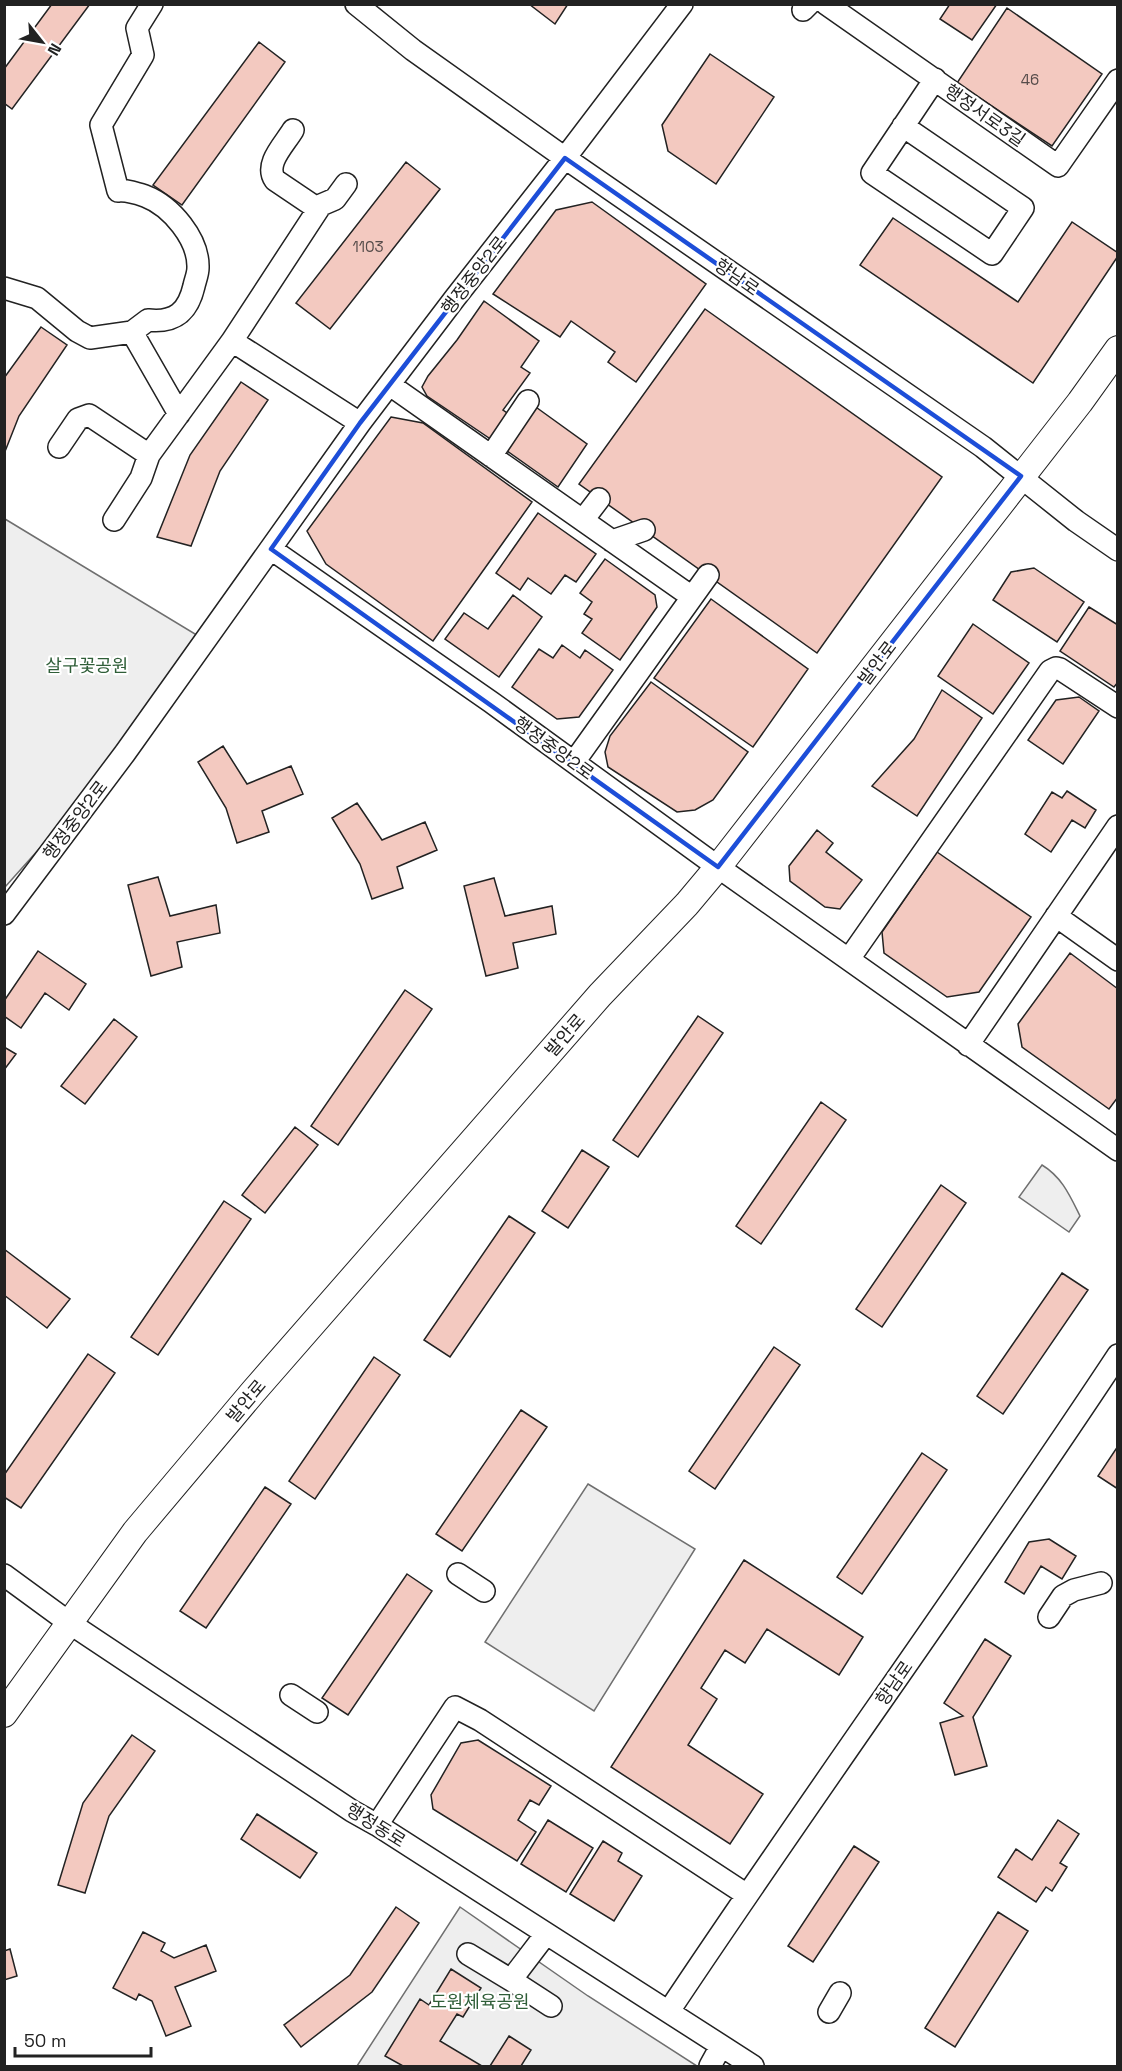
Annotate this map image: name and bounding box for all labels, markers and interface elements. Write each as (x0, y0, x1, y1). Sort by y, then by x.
north arrow (12, 12, 72, 72)
text: N (43, 39, 66, 59)
house number: 46 (1021, 70, 1039, 89)
street label: 행정서로3길 (940, 79, 1030, 151)
street label: 행정중앙2로 (436, 231, 512, 319)
house number: 1103 (352, 237, 384, 256)
street label: 향남로 (710, 253, 764, 301)
street label: 발안로 (853, 636, 901, 690)
park label: 살구꽃공원 (46, 654, 128, 677)
street label: 행정중앙2로 (509, 711, 599, 785)
street label: 행정중앙2로 (38, 776, 112, 864)
street label: 발안로 (540, 1009, 590, 1061)
street label: 발안로 (221, 1375, 271, 1427)
street label: 향남로 (870, 1656, 918, 1710)
street label: 행정동로 (342, 1798, 410, 1852)
park label: 도원체육공원 (430, 1990, 530, 2013)
scale bar (15, 2020, 152, 2058)
text: 50 m (24, 2029, 66, 2052)

